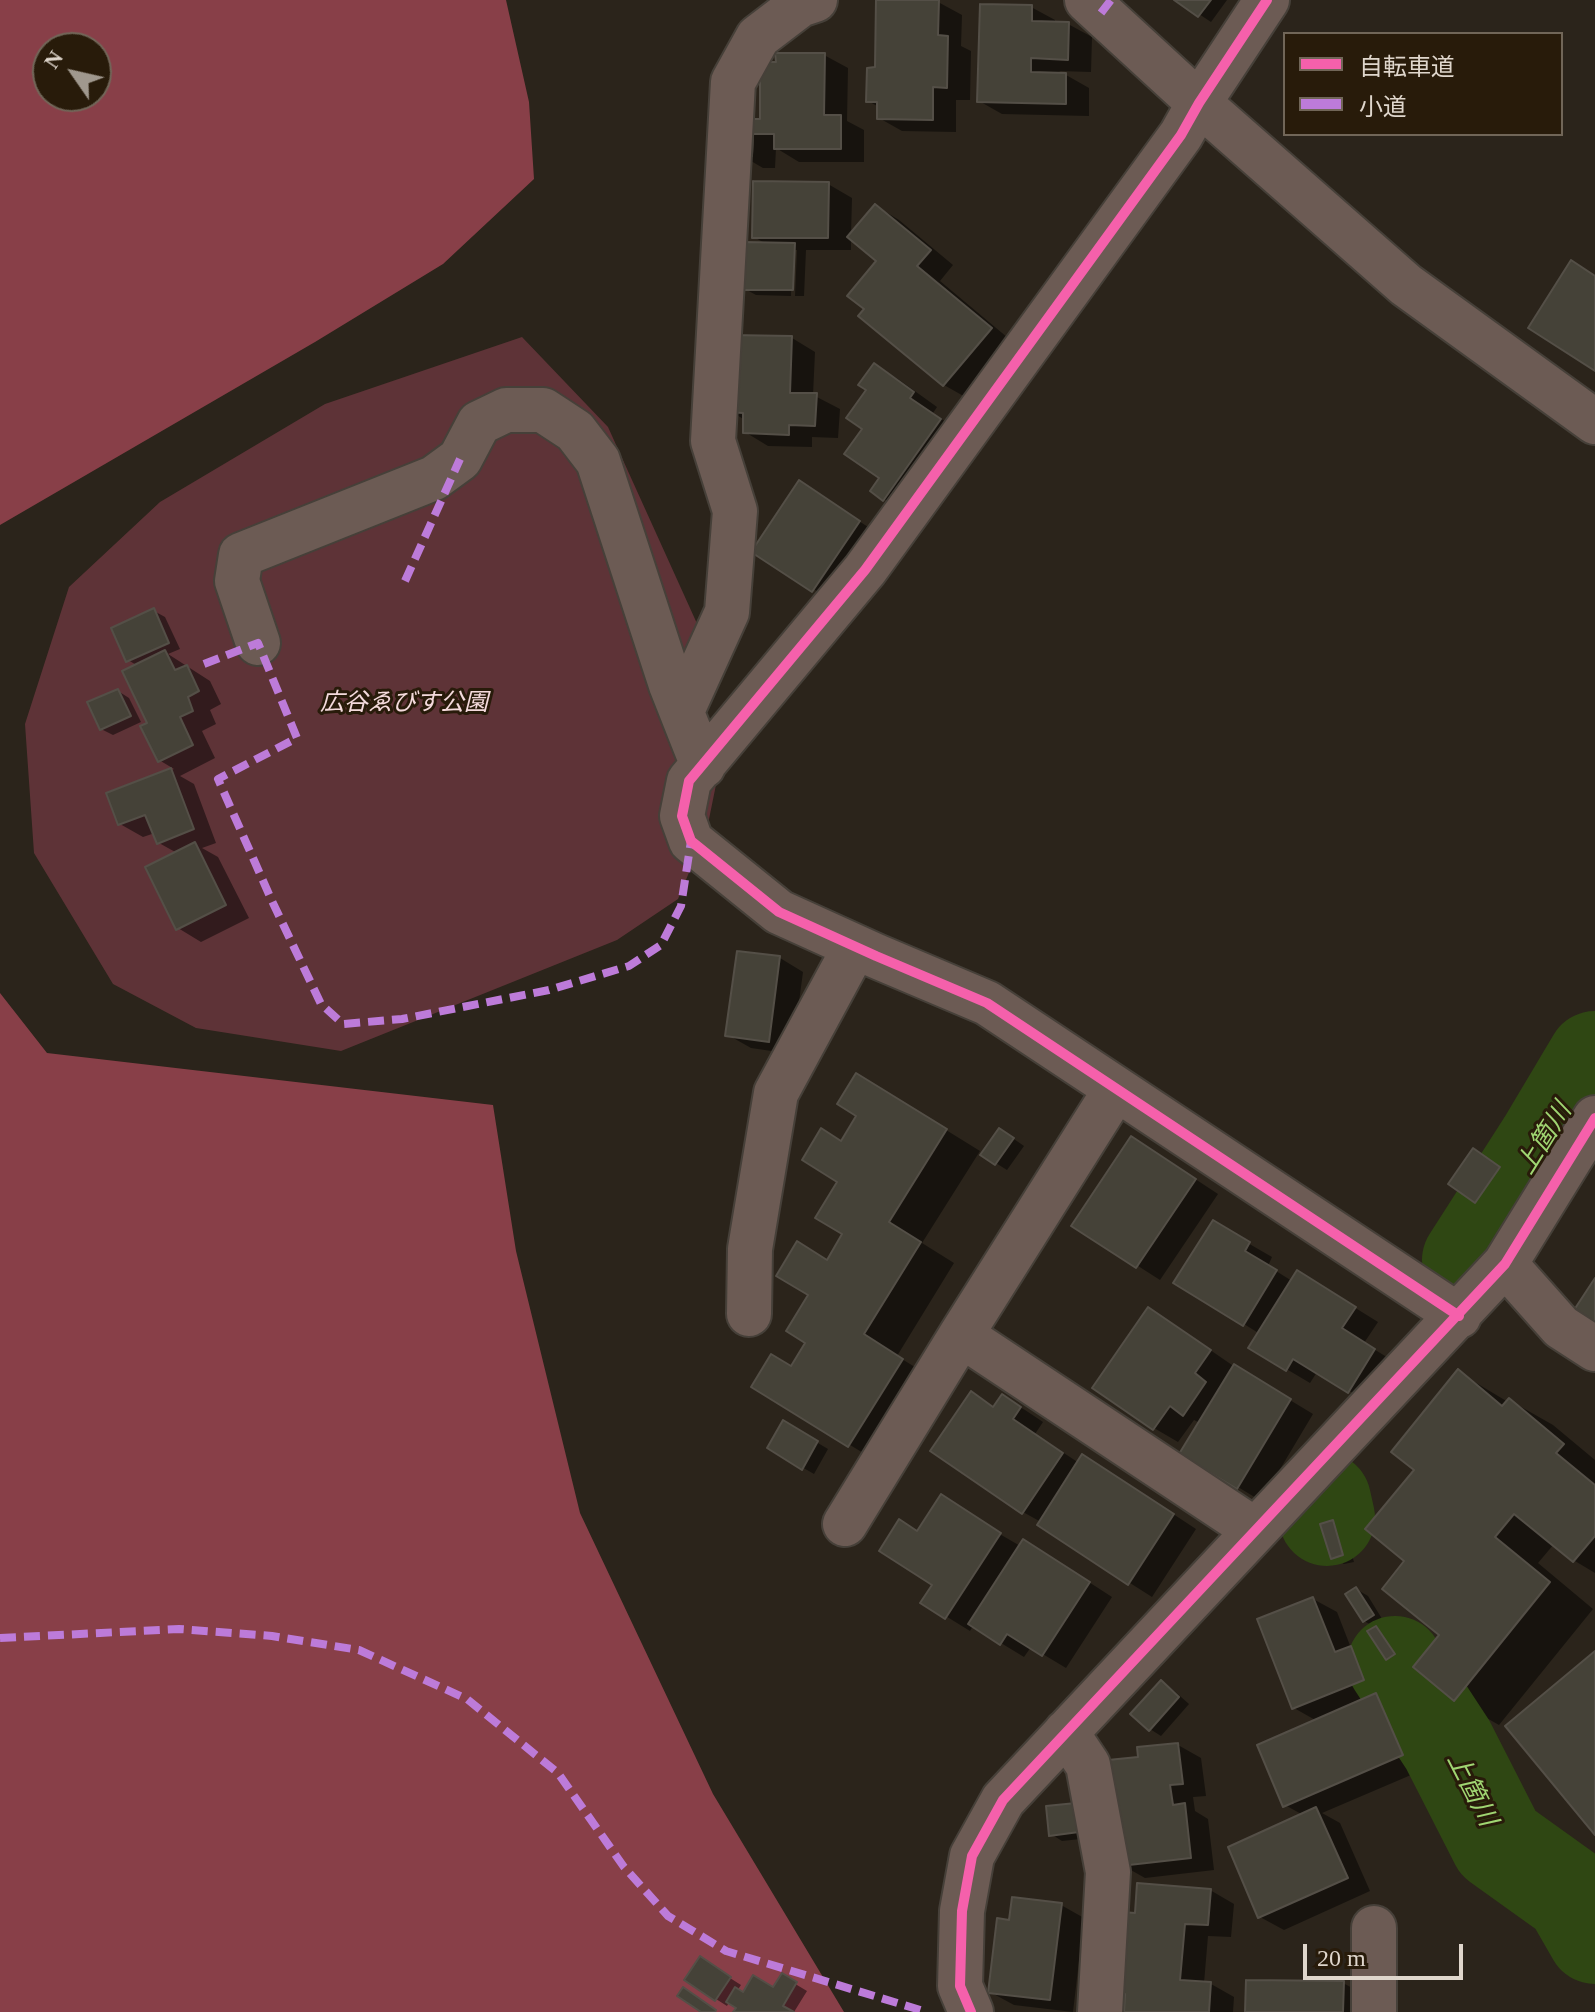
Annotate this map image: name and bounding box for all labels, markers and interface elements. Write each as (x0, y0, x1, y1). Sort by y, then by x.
north arrow (32, 32, 112, 112)
legend (1283, 32, 1563, 136)
text: N (39, 46, 68, 73)
text: 自転車道 (1359, 54, 1455, 80)
text: 小道 (1359, 94, 1407, 120)
park label: 広谷ゑびす公園 (320, 690, 488, 718)
water label: 上箇川 (1511, 1098, 1579, 1180)
water label: 上箇川 (1439, 1748, 1503, 1832)
scale bar (1307, 1928, 1467, 1978)
text: 20 m (1317, 1945, 1366, 1971)

